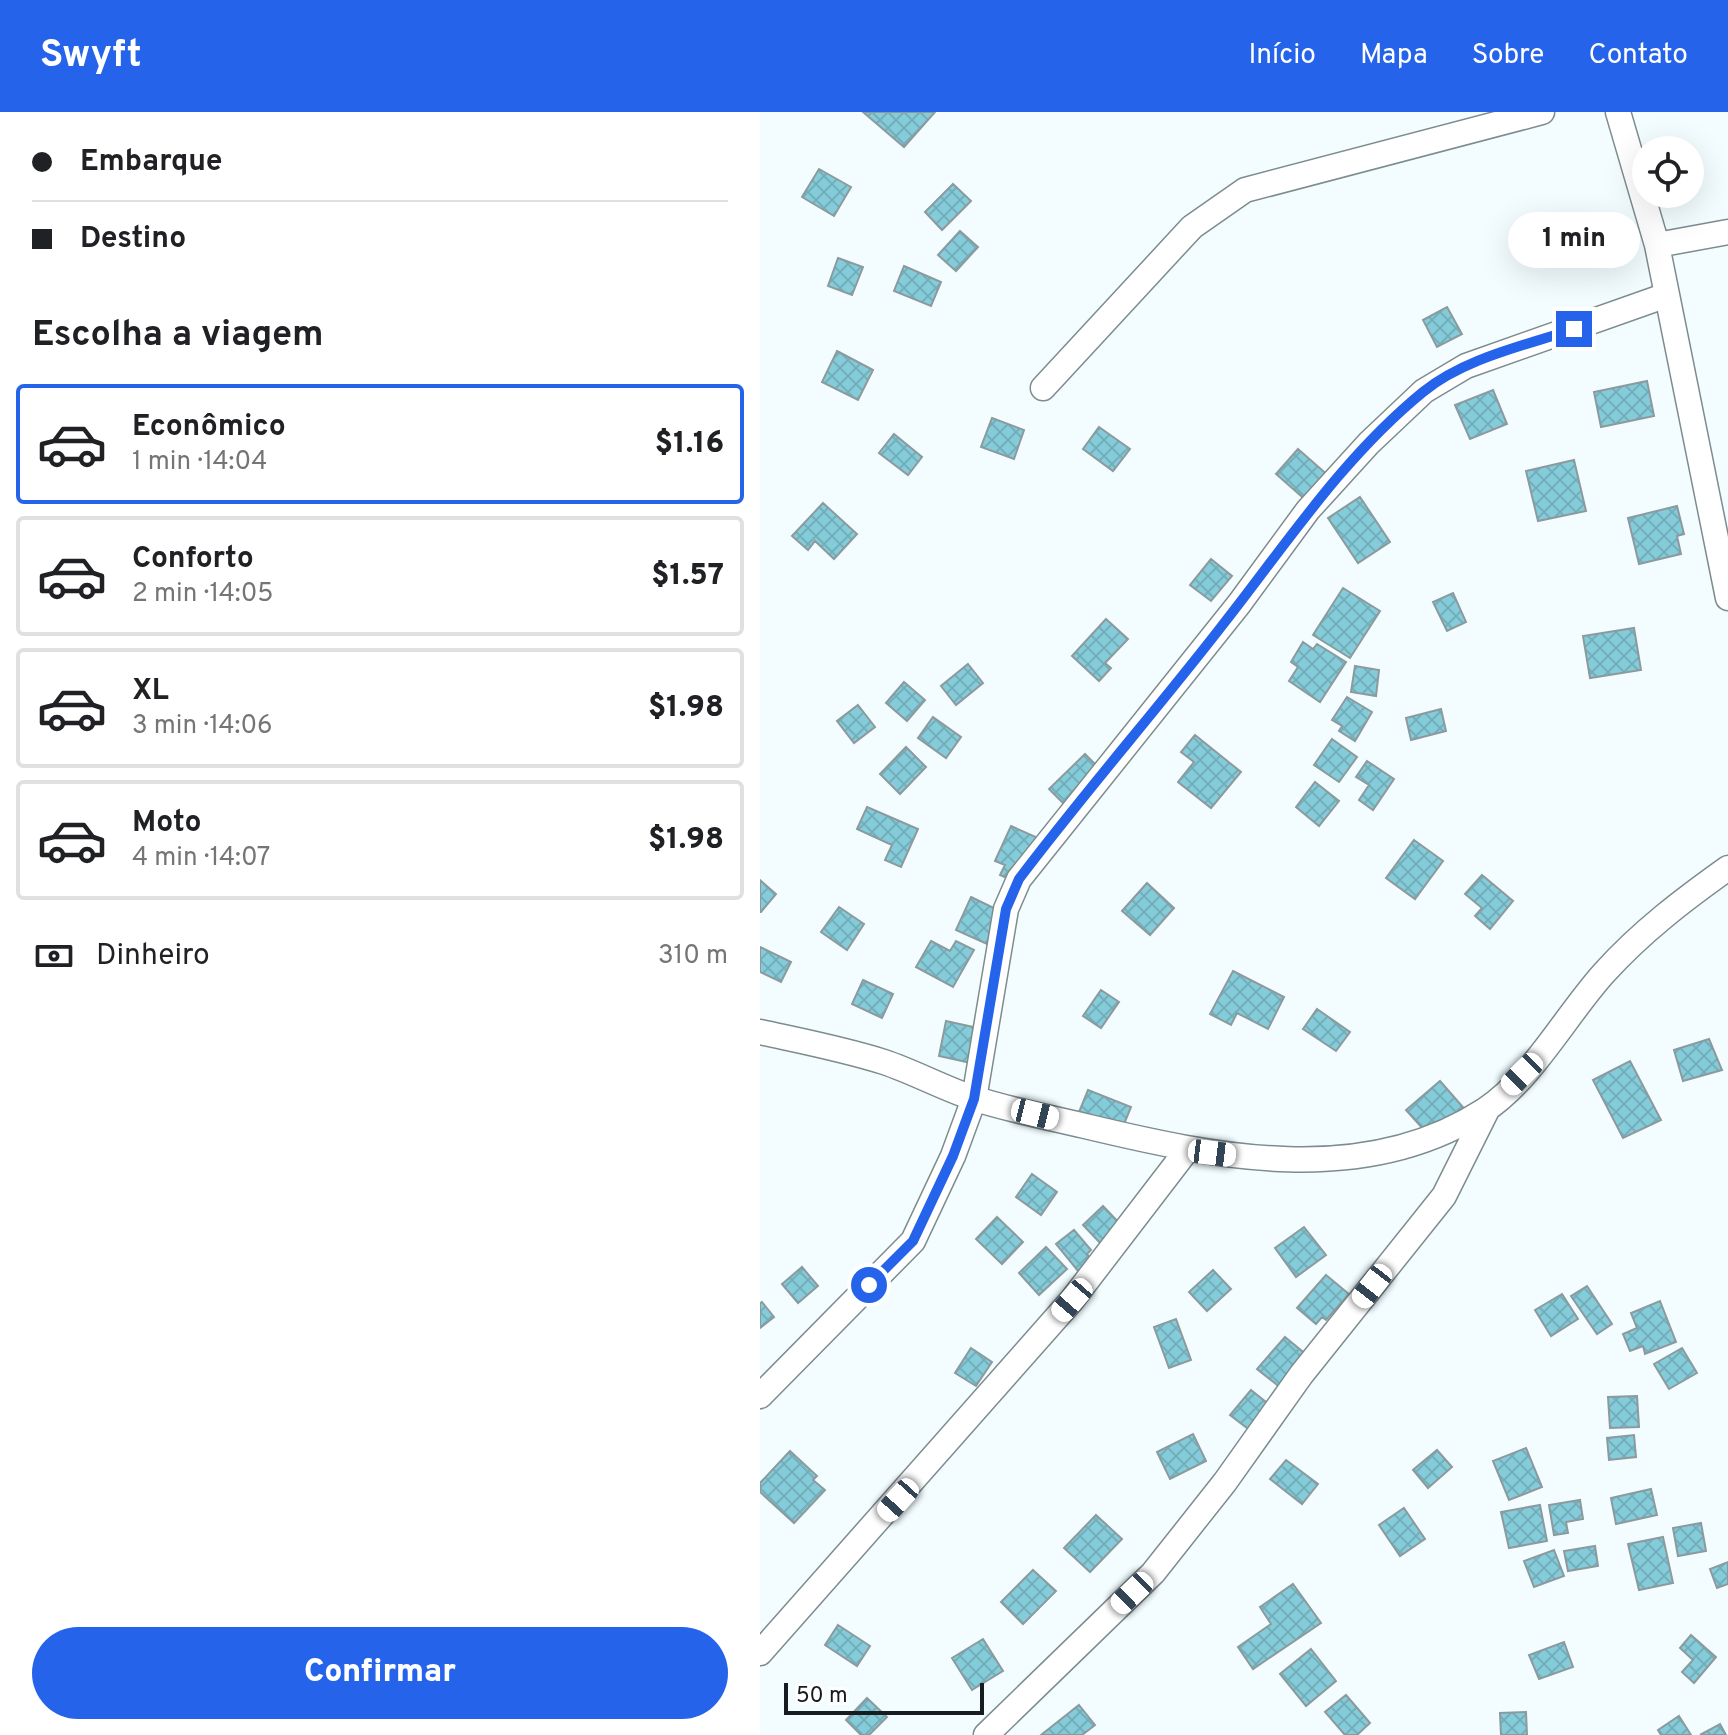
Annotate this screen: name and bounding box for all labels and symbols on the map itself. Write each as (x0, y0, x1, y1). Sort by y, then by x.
callout: 1 min (1508, 213, 1640, 269)
route end (1556, 311, 1592, 347)
car (1497, 1049, 1547, 1099)
car (1009, 1097, 1061, 1131)
car (1187, 1138, 1237, 1168)
car (1348, 1260, 1396, 1312)
route start (851, 1267, 887, 1303)
car (1047, 1274, 1097, 1326)
car (873, 1474, 923, 1526)
car (1106, 1568, 1158, 1618)
scale bar (784, 1679, 984, 1715)

